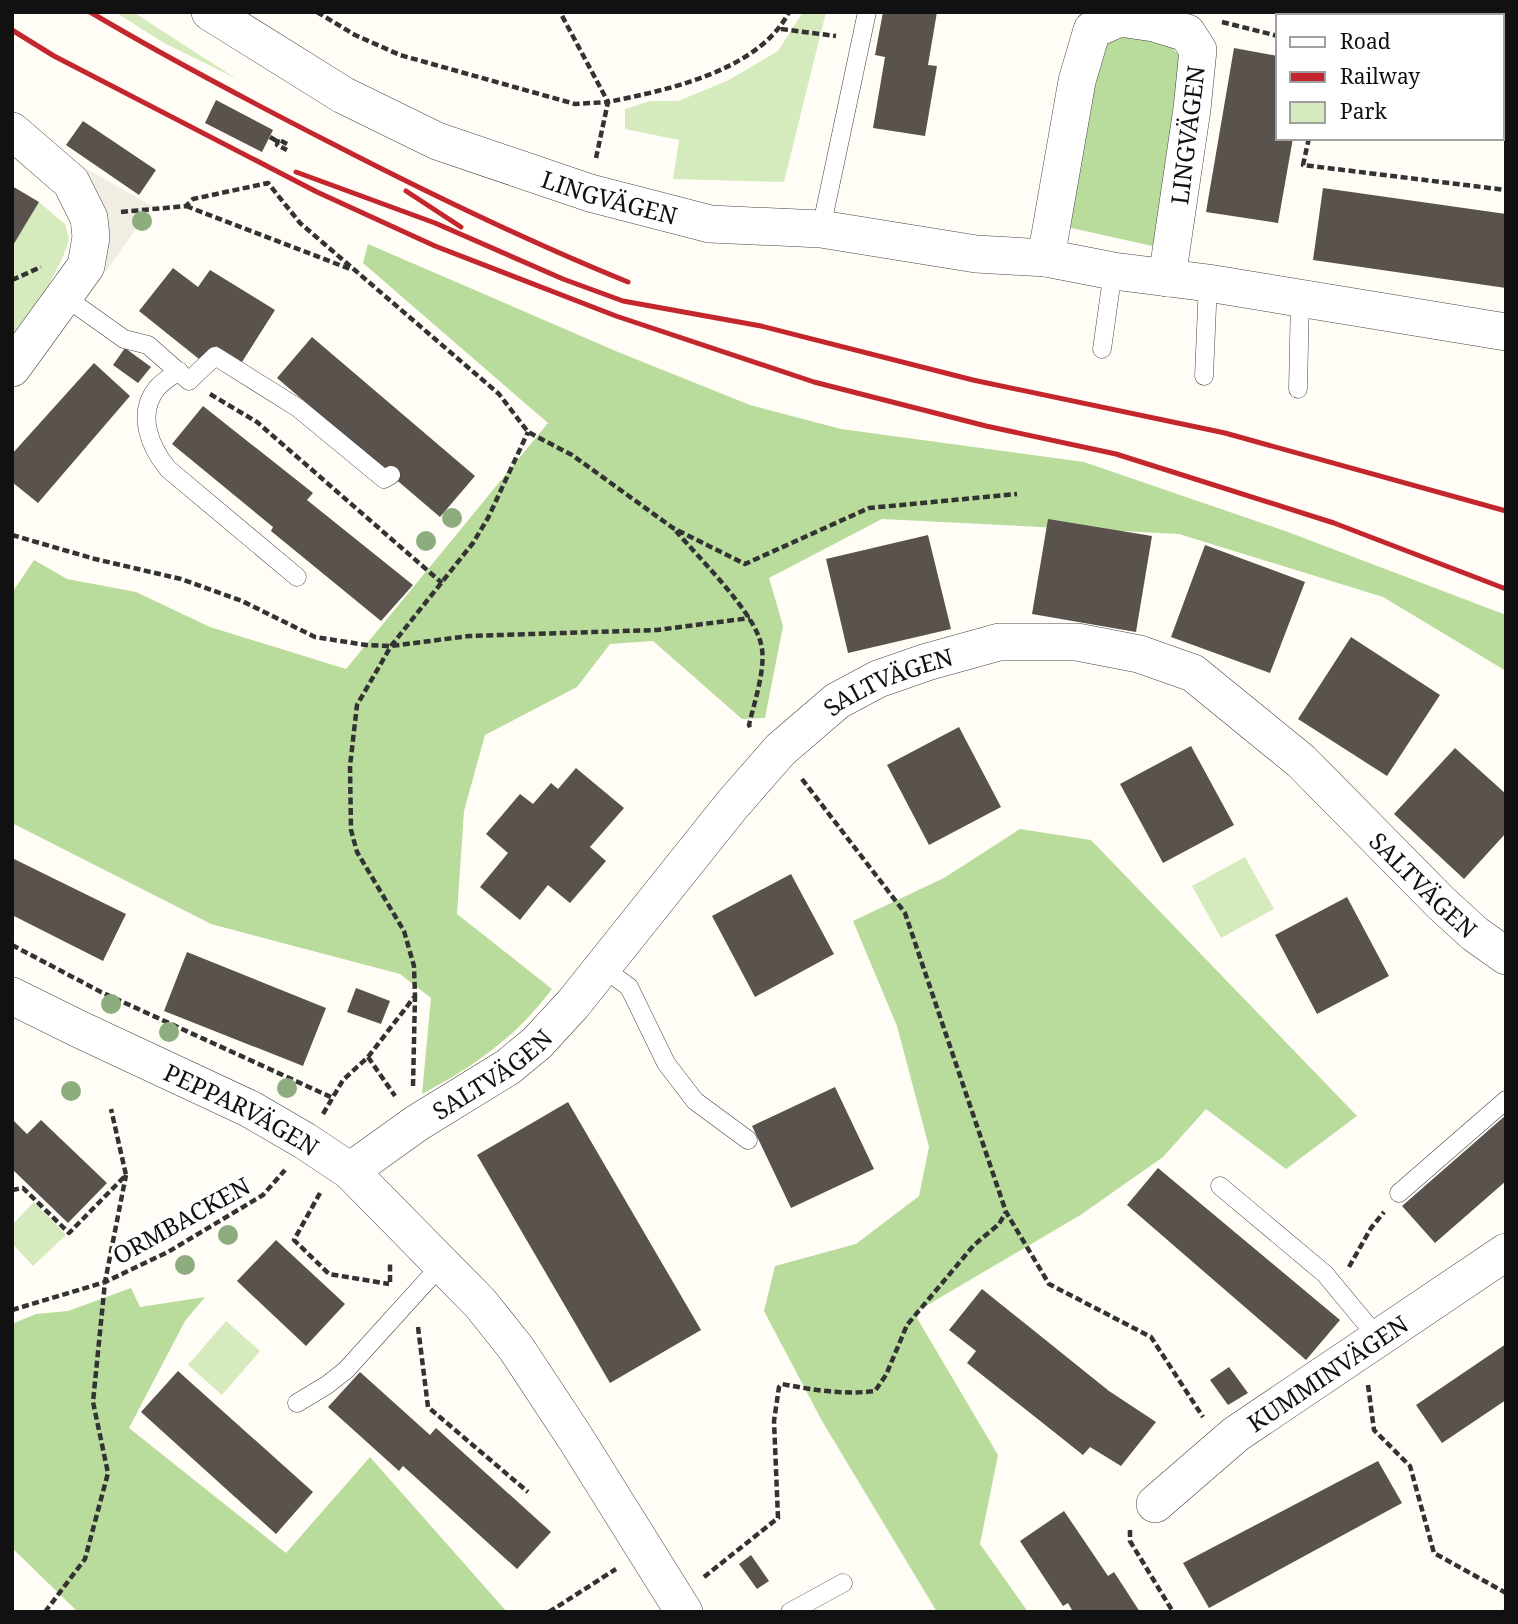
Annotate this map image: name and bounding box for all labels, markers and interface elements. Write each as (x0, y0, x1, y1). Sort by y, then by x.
legend (1276, 14, 1504, 140)
text: Road (1340, 27, 1391, 55)
text: Railway (1340, 62, 1420, 90)
street label: LINGVÄGEN (1162, 64, 1212, 206)
text: Park (1340, 97, 1387, 125)
street label: LINGVÄGEN (537, 161, 681, 231)
street label: SALTVÄGEN (815, 639, 957, 723)
street label: SALTVÄGEN (1363, 824, 1485, 945)
street label: SALTVÄGEN (426, 1021, 559, 1126)
street label: PEPPARVÄGEN (159, 1055, 326, 1163)
street label: ORMBACKEN (106, 1169, 256, 1271)
street label: KUMMINVÄGEN (1240, 1307, 1414, 1439)

